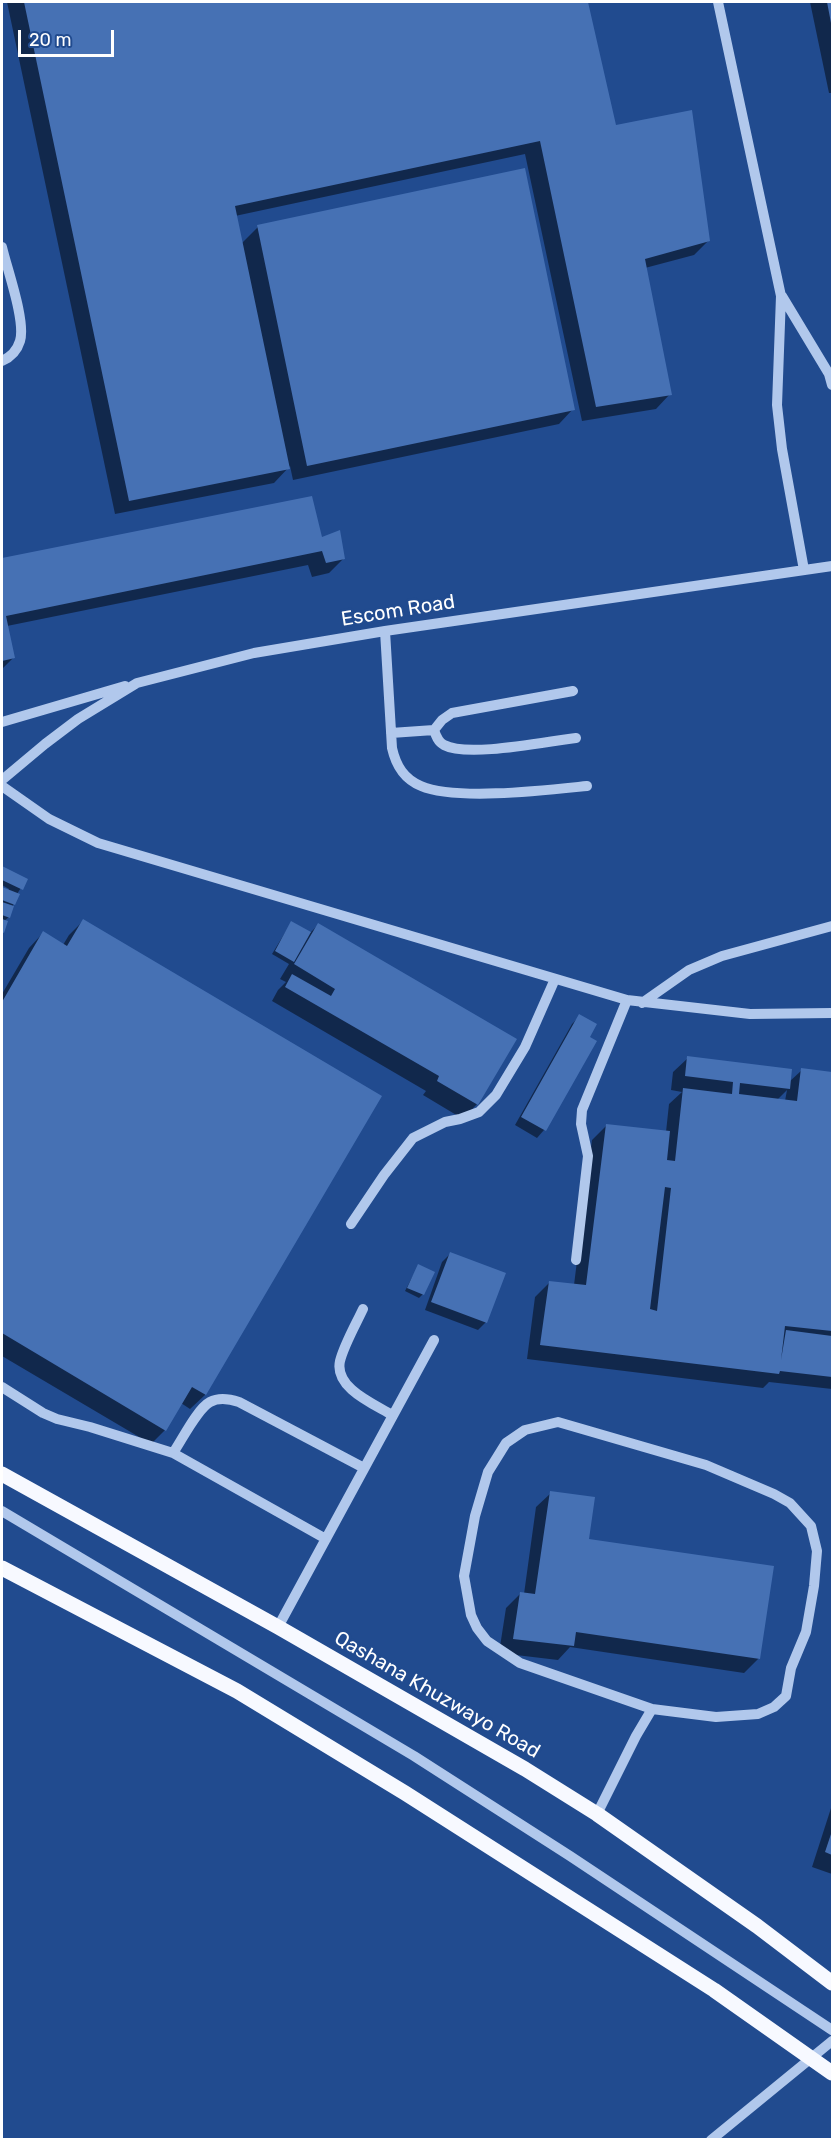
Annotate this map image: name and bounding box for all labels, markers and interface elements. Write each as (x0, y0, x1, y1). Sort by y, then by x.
scale bar (21, 18, 117, 56)
text: 20 m (29, 29, 71, 51)
street label: Escom Road (339, 590, 457, 632)
street label: Qashana Khuzwayo Road (330, 1626, 544, 1764)

